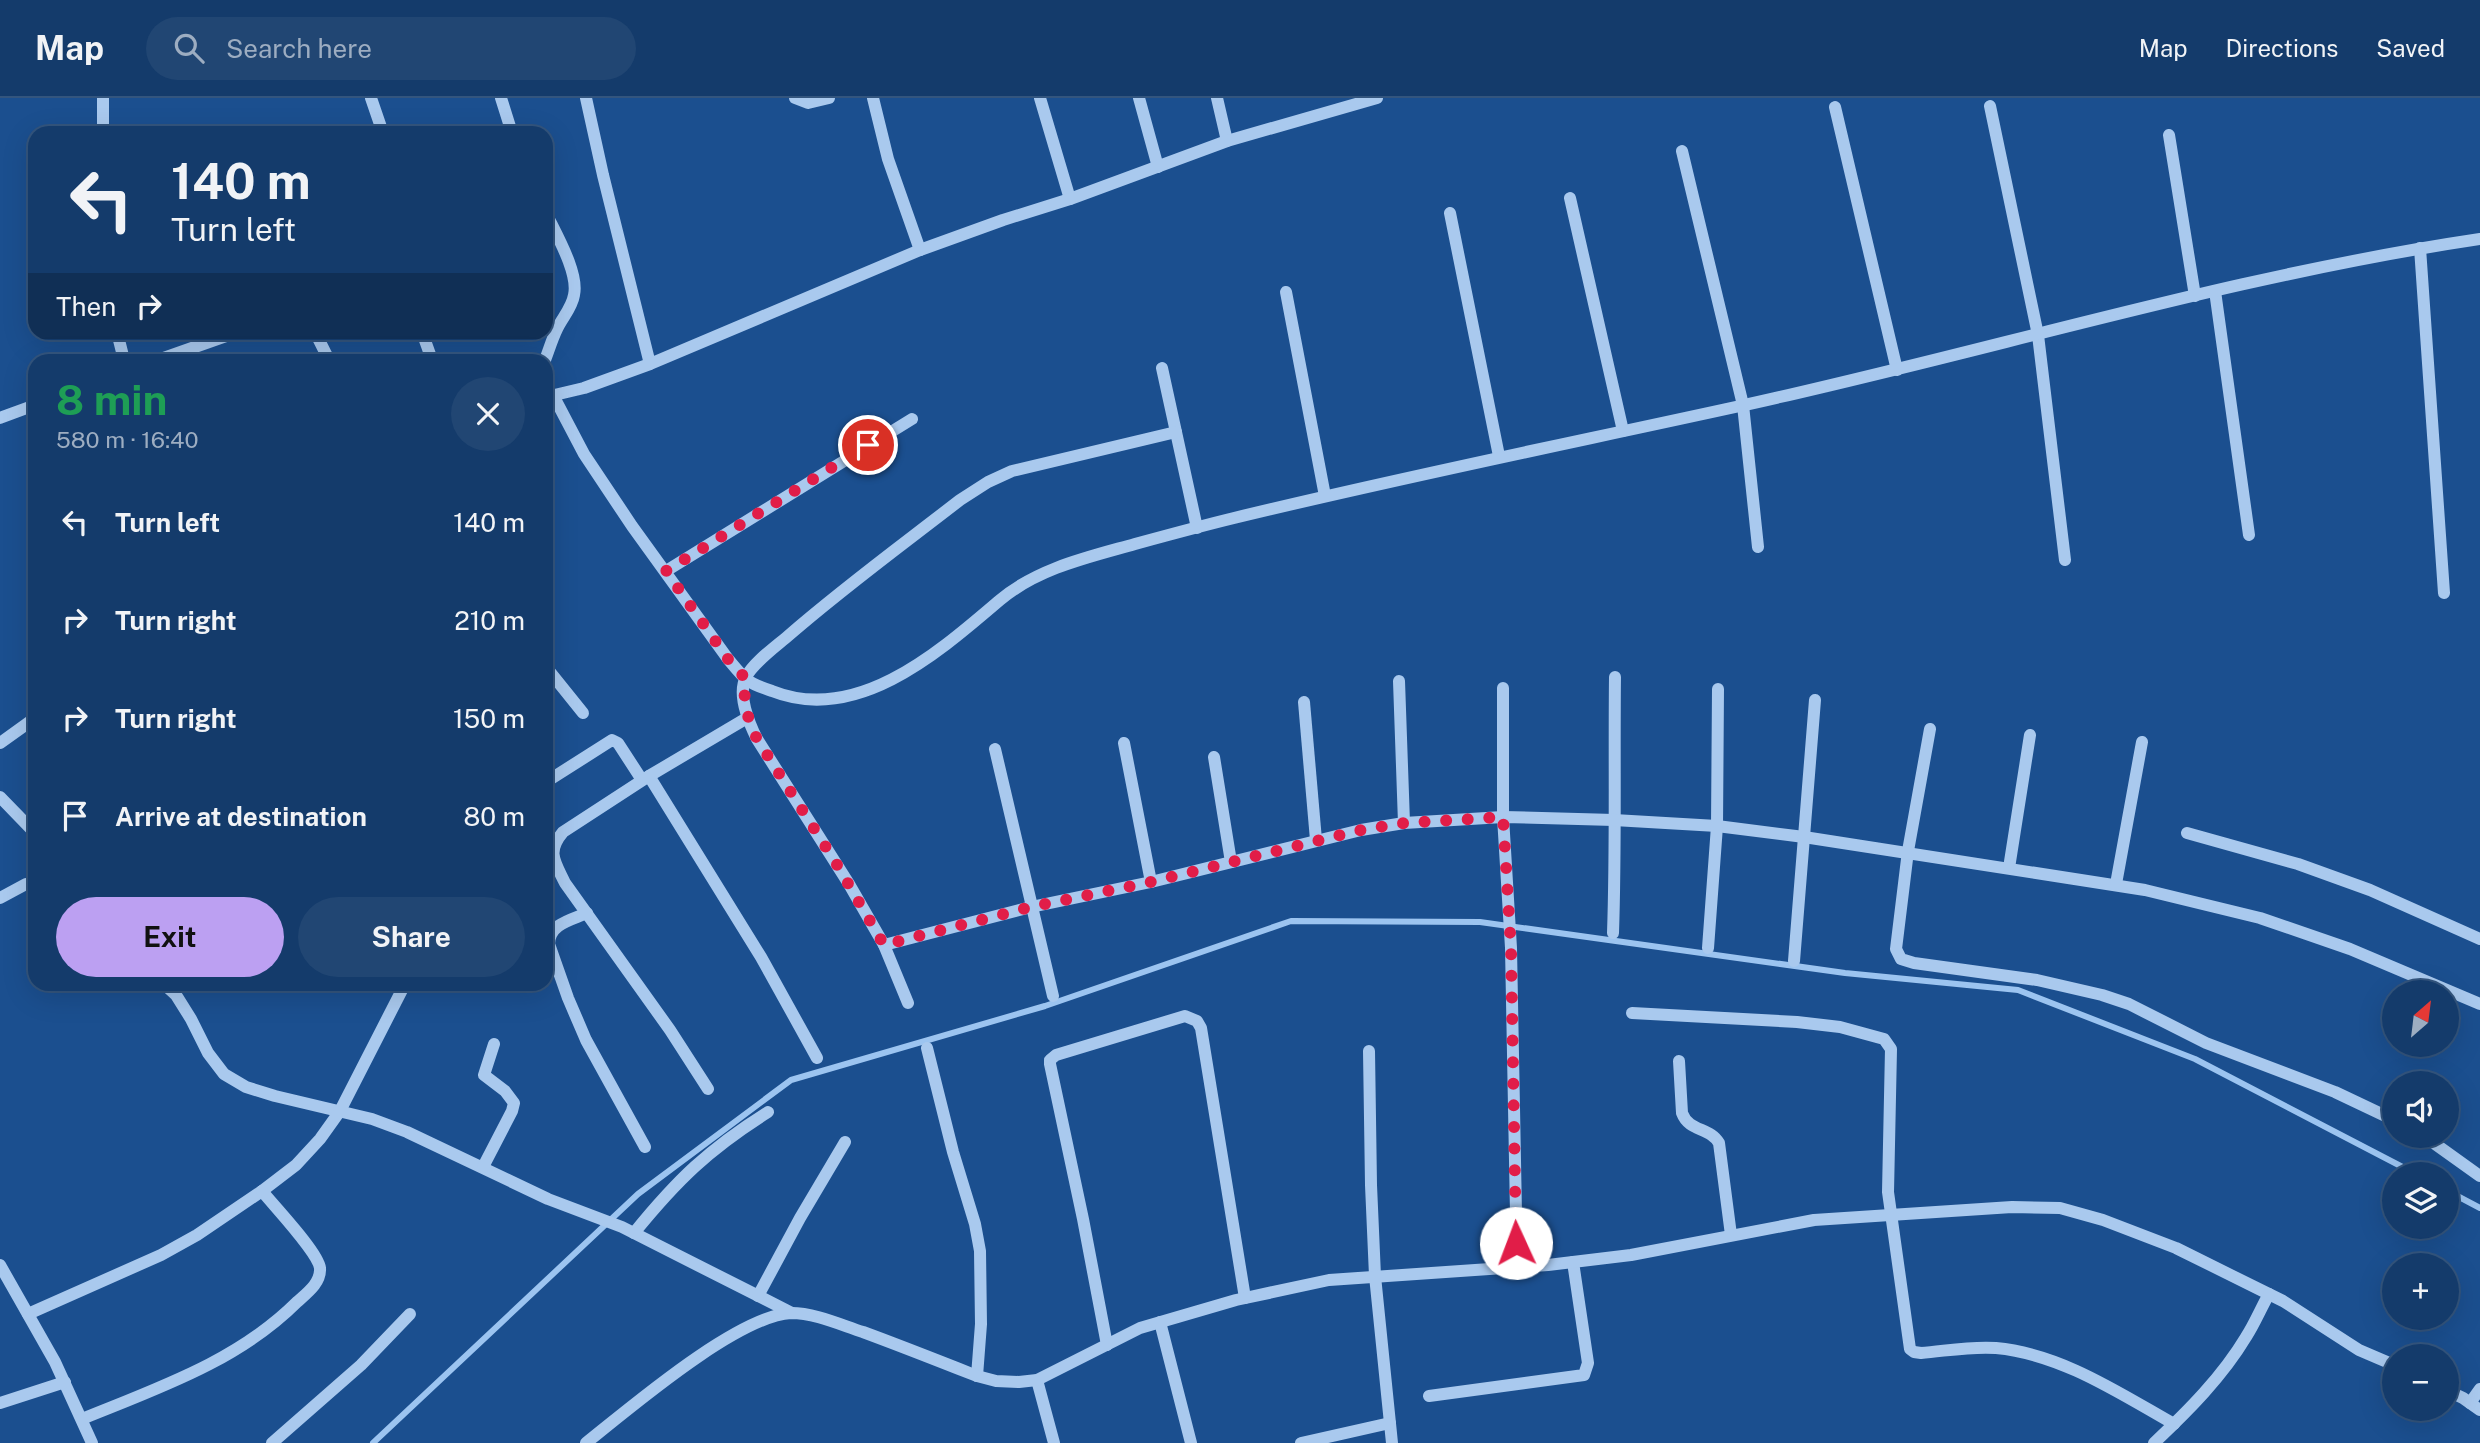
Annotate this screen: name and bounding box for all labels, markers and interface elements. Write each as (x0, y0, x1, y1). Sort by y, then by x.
search box (146, 17, 636, 80)
text: Map (35, 29, 104, 67)
icon: search (170, 29, 208, 67)
text: Search here (226, 33, 372, 64)
text: Map (2139, 34, 2188, 62)
text: Directions (2226, 34, 2338, 62)
text: Saved (2376, 34, 2445, 62)
text: 140 m (171, 152, 311, 210)
icon: left (56, 154, 147, 245)
text: Turn left (171, 211, 296, 248)
icon: right (130, 287, 168, 325)
text: Then (56, 291, 116, 322)
text: 8 min (56, 375, 168, 424)
button: close (451, 377, 525, 451)
pin (838, 415, 898, 475)
text: 580 m · 16:40 (56, 426, 199, 453)
icon: arrive (849, 426, 887, 464)
icon: left (56, 503, 94, 541)
text: Turn left (115, 507, 220, 538)
text: 140 m (453, 507, 525, 538)
icon: right (56, 601, 94, 639)
text: Turn right (115, 605, 237, 636)
text: 210 m (454, 605, 525, 636)
icon: right (56, 699, 94, 737)
text: Turn right (115, 703, 237, 734)
text: 150 m (453, 703, 525, 734)
icon: arrive (56, 797, 94, 835)
text: Arrive at destination (115, 801, 367, 832)
text: 80 m (464, 801, 525, 832)
button: Exit (56, 897, 284, 977)
button: Share (298, 897, 525, 977)
north arrow (2382, 980, 2459, 1057)
map controls (2382, 980, 2459, 1421)
button: sound (2382, 1071, 2459, 1148)
button: layers (2382, 1162, 2459, 1239)
position arrow (1479, 1206, 1553, 1280)
button: + (2382, 1253, 2459, 1330)
button: − (2382, 1344, 2459, 1421)

